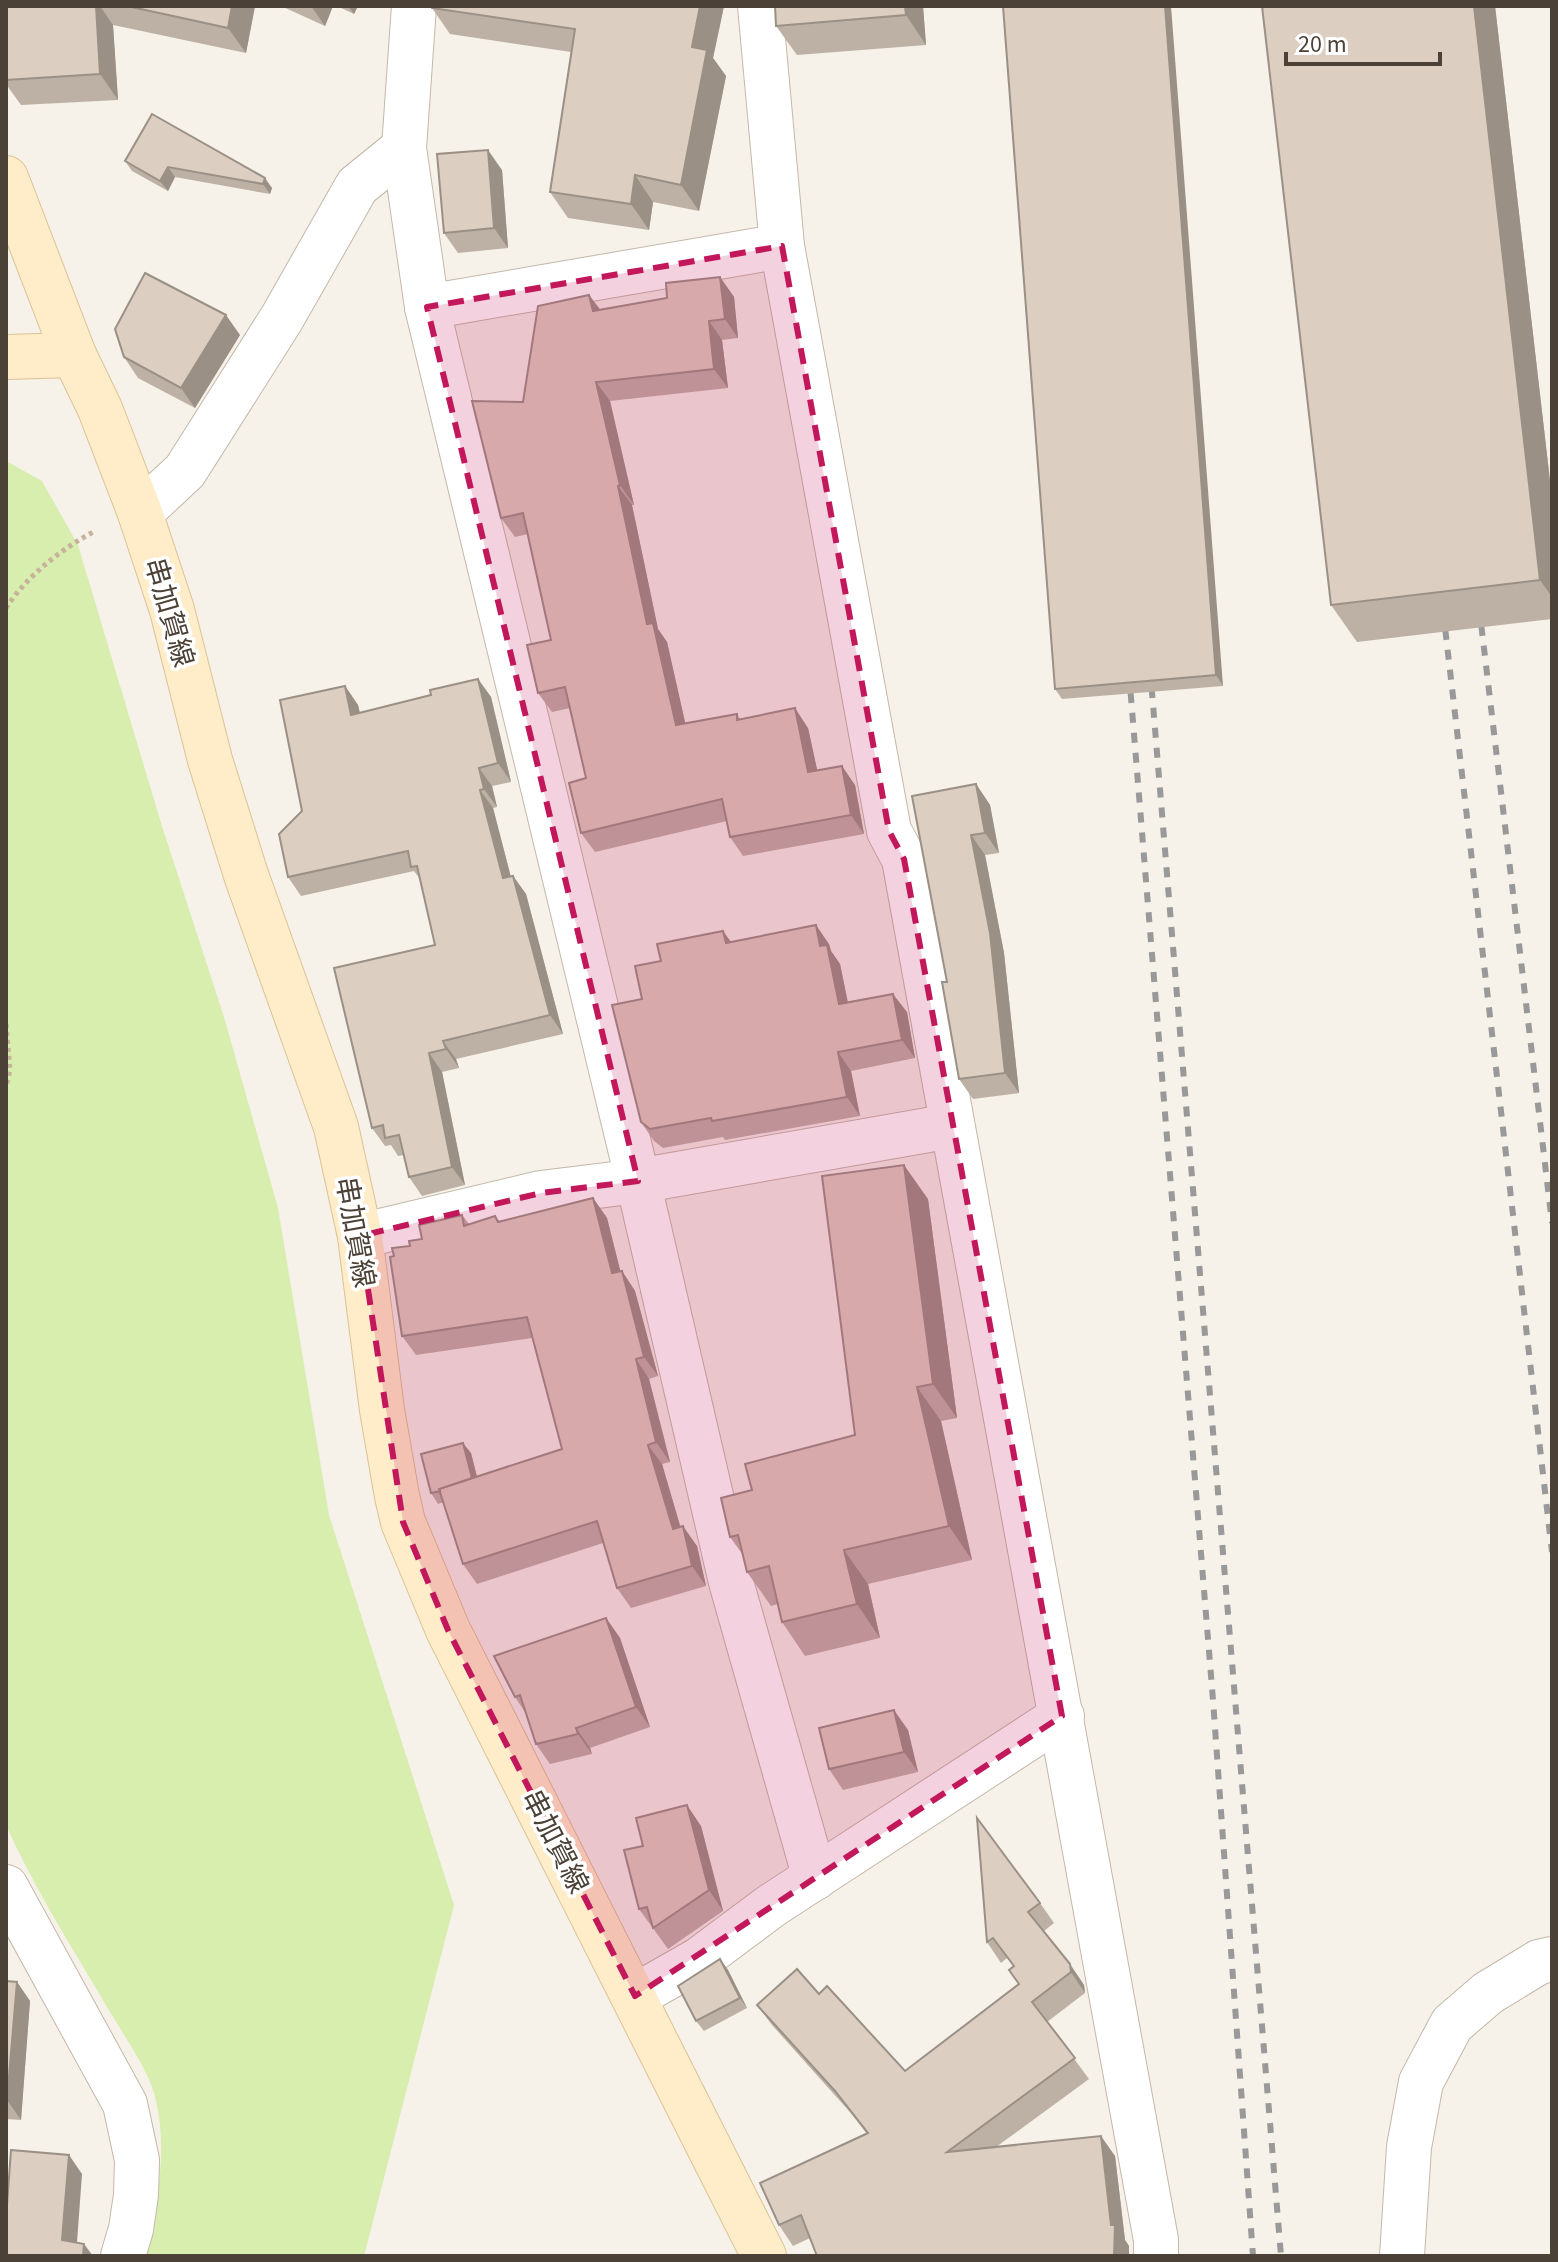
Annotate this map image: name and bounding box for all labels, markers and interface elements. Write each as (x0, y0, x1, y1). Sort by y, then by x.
scale bar (1286, 16, 1440, 66)
text: 20 m (1298, 27, 1347, 62)
street label: 串加賀線 (134, 553, 204, 672)
street label: 串加賀線 (326, 1174, 384, 1291)
street label: 串加賀線 (512, 1782, 598, 1900)

